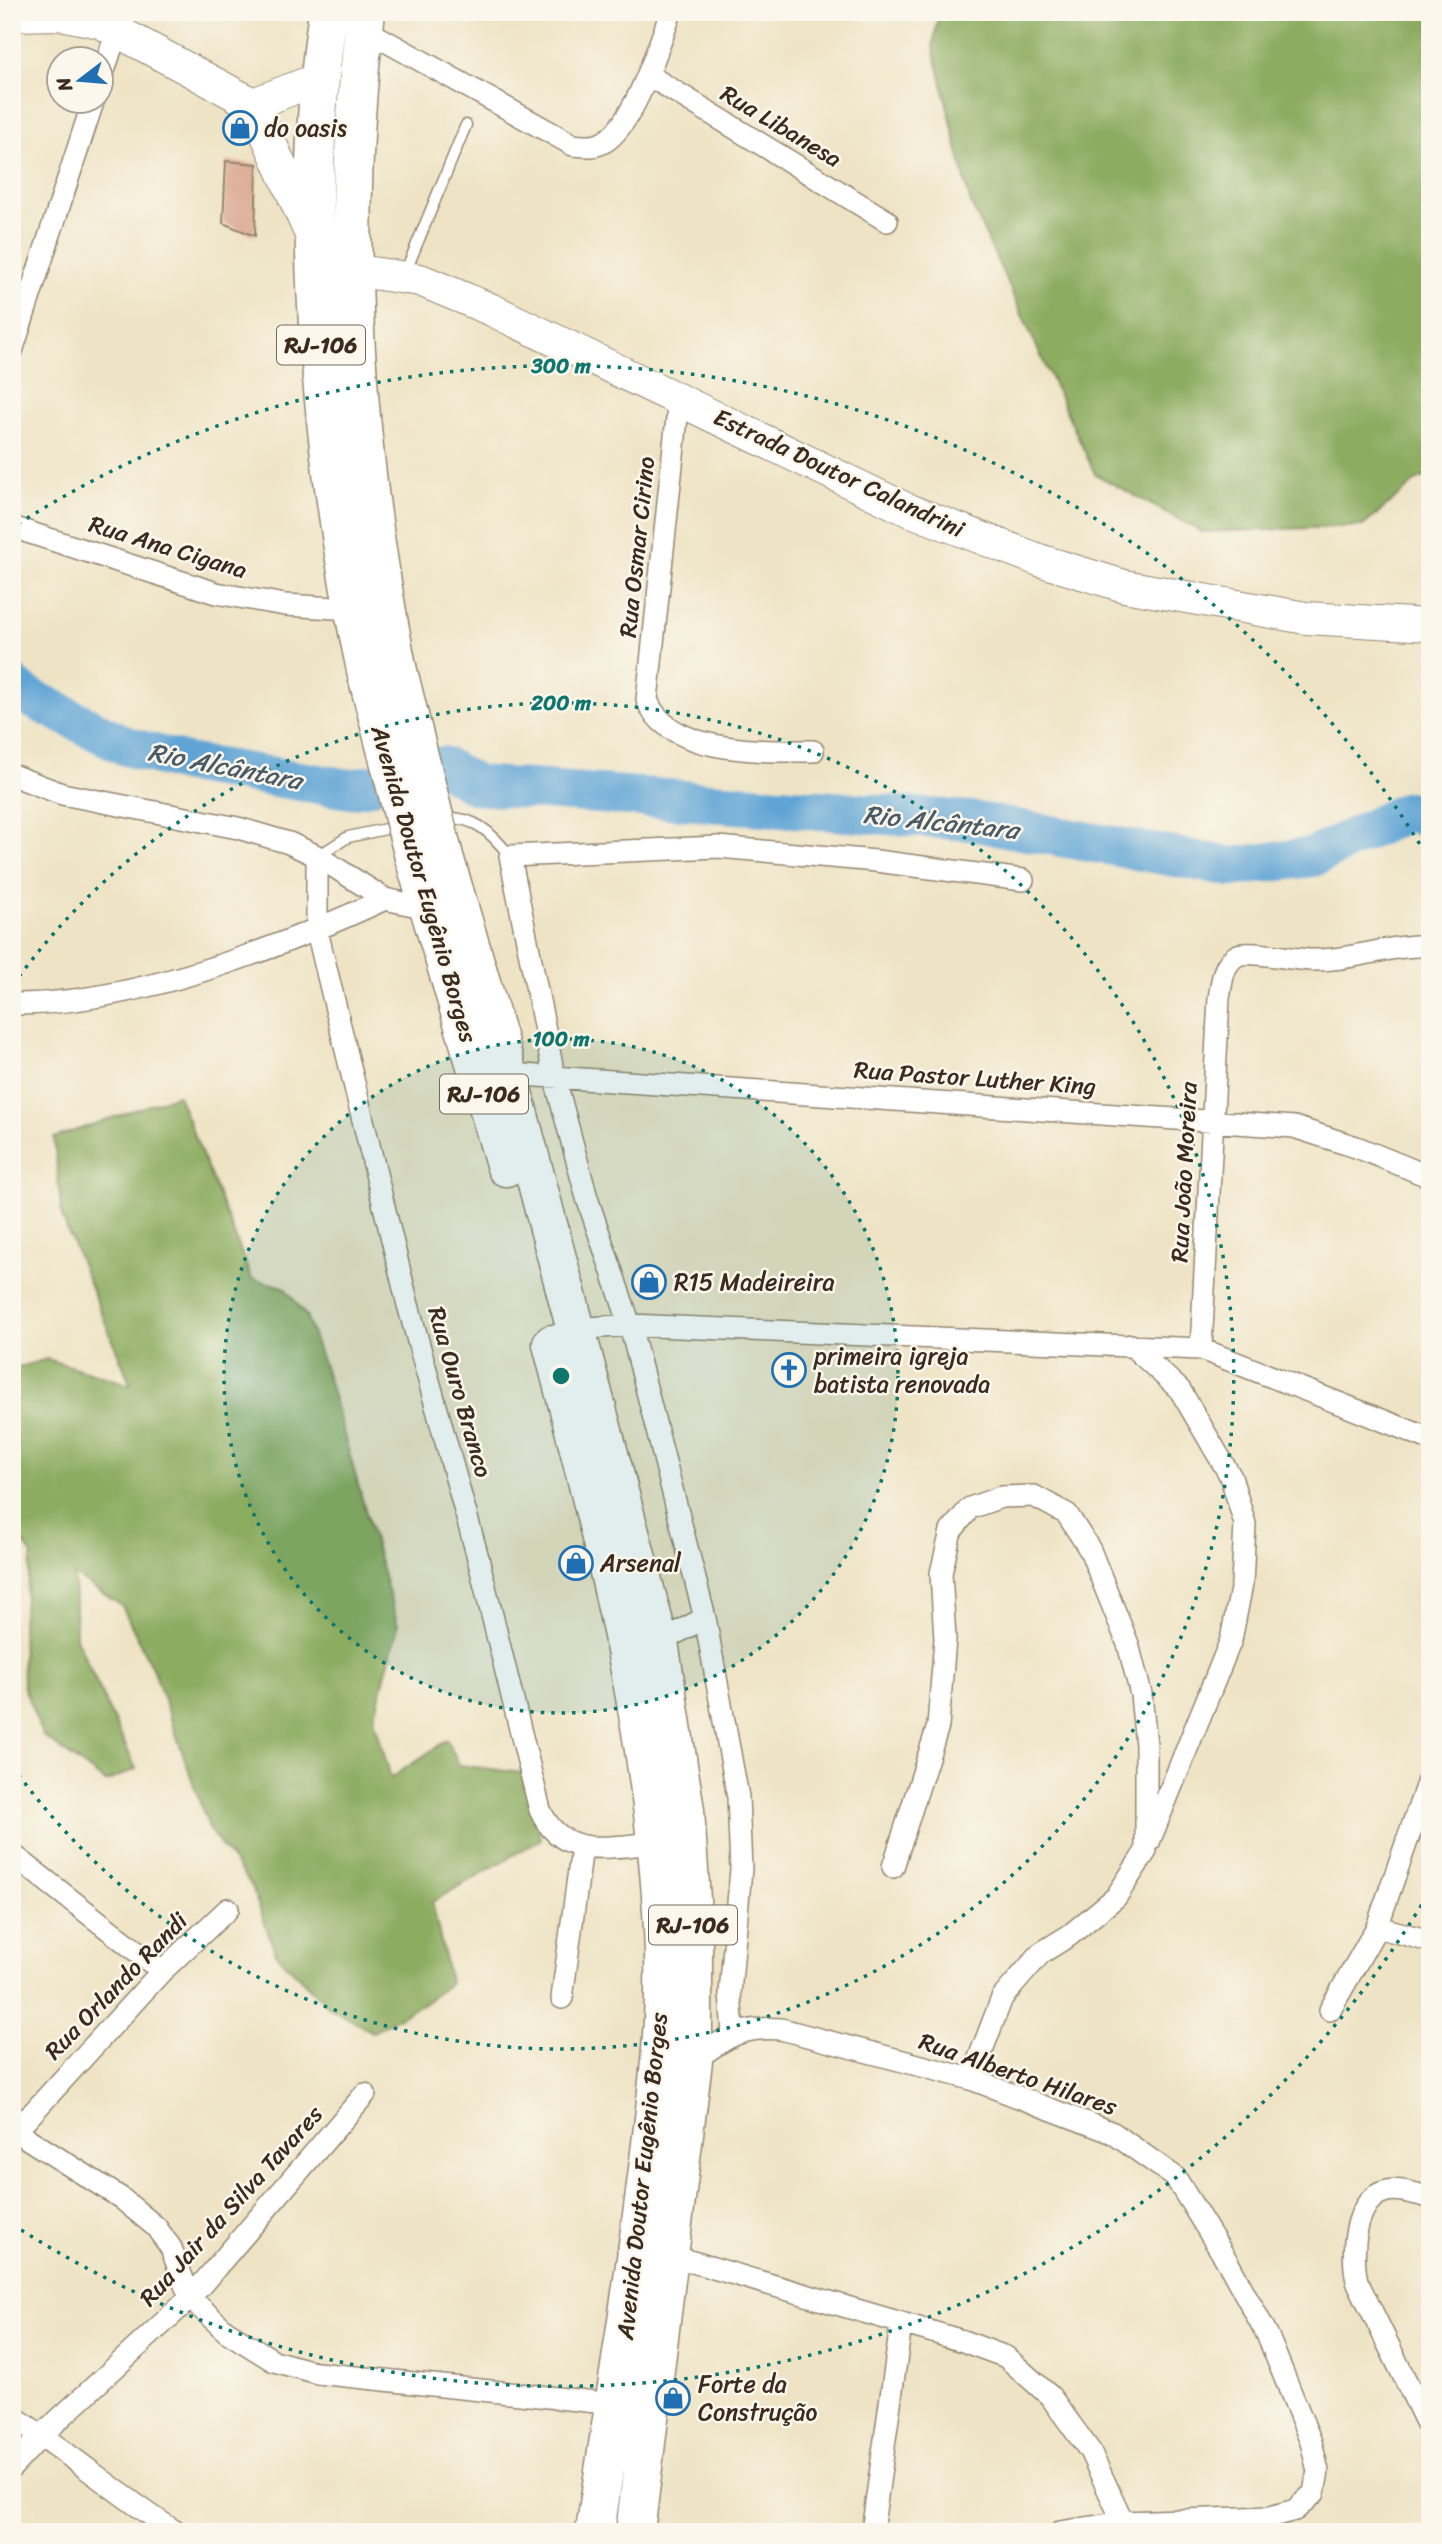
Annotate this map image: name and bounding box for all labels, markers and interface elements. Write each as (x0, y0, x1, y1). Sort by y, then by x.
north arrow (46, 46, 116, 116)
text: N (46, 73, 82, 96)
street label: Rua Libanesa (712, 73, 850, 179)
place label: do oasis (264, 107, 347, 149)
shop icon: do oasis (221, 109, 259, 147)
road number: RJ-106 (277, 326, 365, 364)
text: 300 m (530, 347, 592, 385)
street label: Estrada Doutor Calandrini (706, 396, 972, 550)
street label: Rua Osmar Cirino (607, 454, 667, 640)
street label: Rua Ana Cigana (84, 503, 252, 591)
text: 200 m (530, 684, 592, 722)
street label: Avenida Doutor Eugênio Borges (358, 719, 490, 1049)
water label: Rio Alcântara (144, 729, 309, 804)
water label: Rio Alcântara (861, 791, 1024, 853)
text: 100 m (532, 1020, 590, 1058)
street label: Rua Pastor Luther King (853, 1049, 1097, 1107)
road number: RJ-106 (440, 1074, 528, 1114)
street label: Rua João Moreira (1158, 1080, 1210, 1263)
place label: R15 Madeireira (674, 1261, 835, 1303)
shop icon: R15 Madeireira (630, 1263, 668, 1301)
street label: Rua Ouro Branco (416, 1301, 505, 1483)
place label: primeira igreja batista renovada (813, 1335, 990, 1405)
church icon: primeira igreja batista renovada (770, 1351, 808, 1389)
centre of rings (549, 1364, 573, 1388)
place label: Arsenal (599, 1542, 682, 1584)
shop icon: Arsenal (557, 1544, 595, 1582)
street label: Rua Orlando Randi (34, 1902, 198, 2070)
road number: RJ-106 (649, 1906, 737, 1944)
street label: Avenida Doutor Eugênio Borges (604, 2009, 680, 2343)
street label: Rua Alberto Hilares (913, 2020, 1124, 2128)
street label: Rua Jair da Silva Tavares (129, 2095, 334, 2317)
place label: Forte da Construção (698, 2363, 818, 2433)
shop icon: Forte da Construção (654, 2379, 692, 2417)

